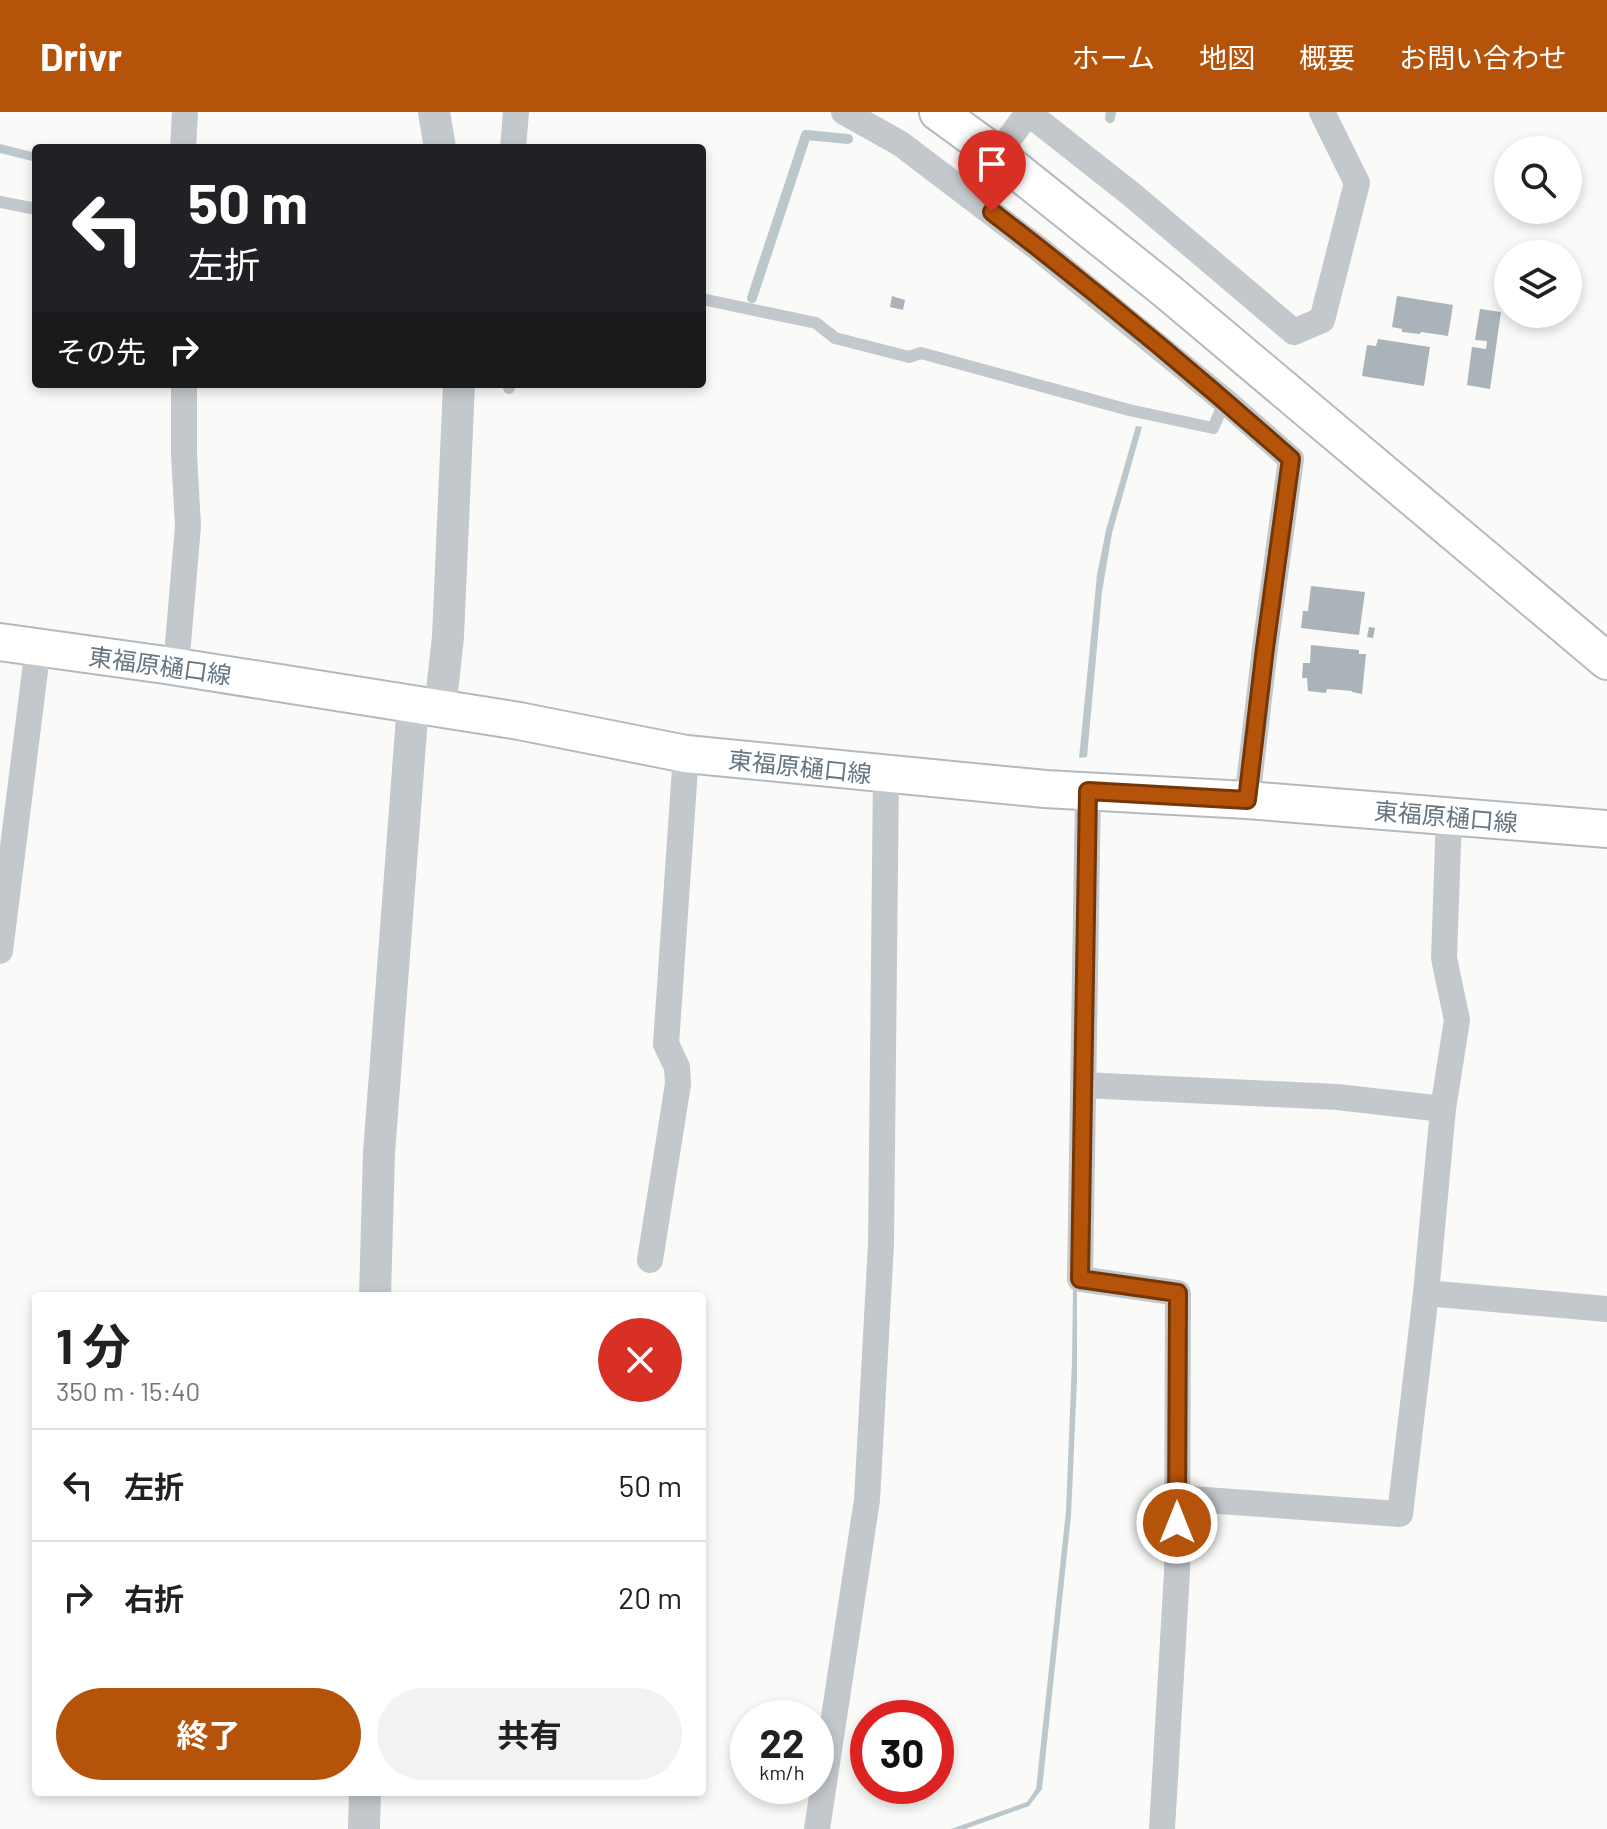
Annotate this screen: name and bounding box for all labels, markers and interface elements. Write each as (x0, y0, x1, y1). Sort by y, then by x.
text: Drivr (40, 33, 122, 79)
text: ホーム (1072, 40, 1155, 74)
text: 地図 (1199, 40, 1255, 74)
text: 概要 (1299, 40, 1355, 74)
text: お問い合わせ (1399, 40, 1567, 74)
pin (958, 130, 1026, 212)
map controls (1494, 136, 1582, 328)
button: search (1494, 136, 1582, 224)
icon: arrive (970, 142, 1014, 186)
text: 50 m (188, 168, 308, 235)
icon: left (56, 176, 160, 280)
button: layers (1494, 240, 1582, 328)
text: 左折 (188, 242, 260, 285)
icon: right (162, 328, 206, 372)
text: その先 (56, 333, 146, 369)
street label: 東福原樋口線 (87, 641, 233, 689)
street label: 東福原樋口線 (727, 744, 873, 788)
street label: 東福原樋口線 (1373, 795, 1519, 837)
text: 1 分 (56, 1316, 131, 1374)
button: close (598, 1318, 682, 1402)
text: 350 m · 15:40 (56, 1375, 200, 1406)
icon: left (56, 1463, 100, 1507)
text: 50 m (619, 1467, 682, 1503)
text: 左折 (124, 1468, 184, 1504)
position arrow (1135, 1481, 1219, 1565)
icon: right (56, 1575, 100, 1619)
text: 20 m (618, 1579, 682, 1615)
text: 右折 (124, 1580, 184, 1616)
button: 終了 (56, 1688, 361, 1780)
button: 共有 (377, 1688, 682, 1780)
speed limit sign: 30 (850, 1700, 954, 1804)
text: 22 (760, 1718, 804, 1766)
text: km/h (759, 1760, 805, 1784)

